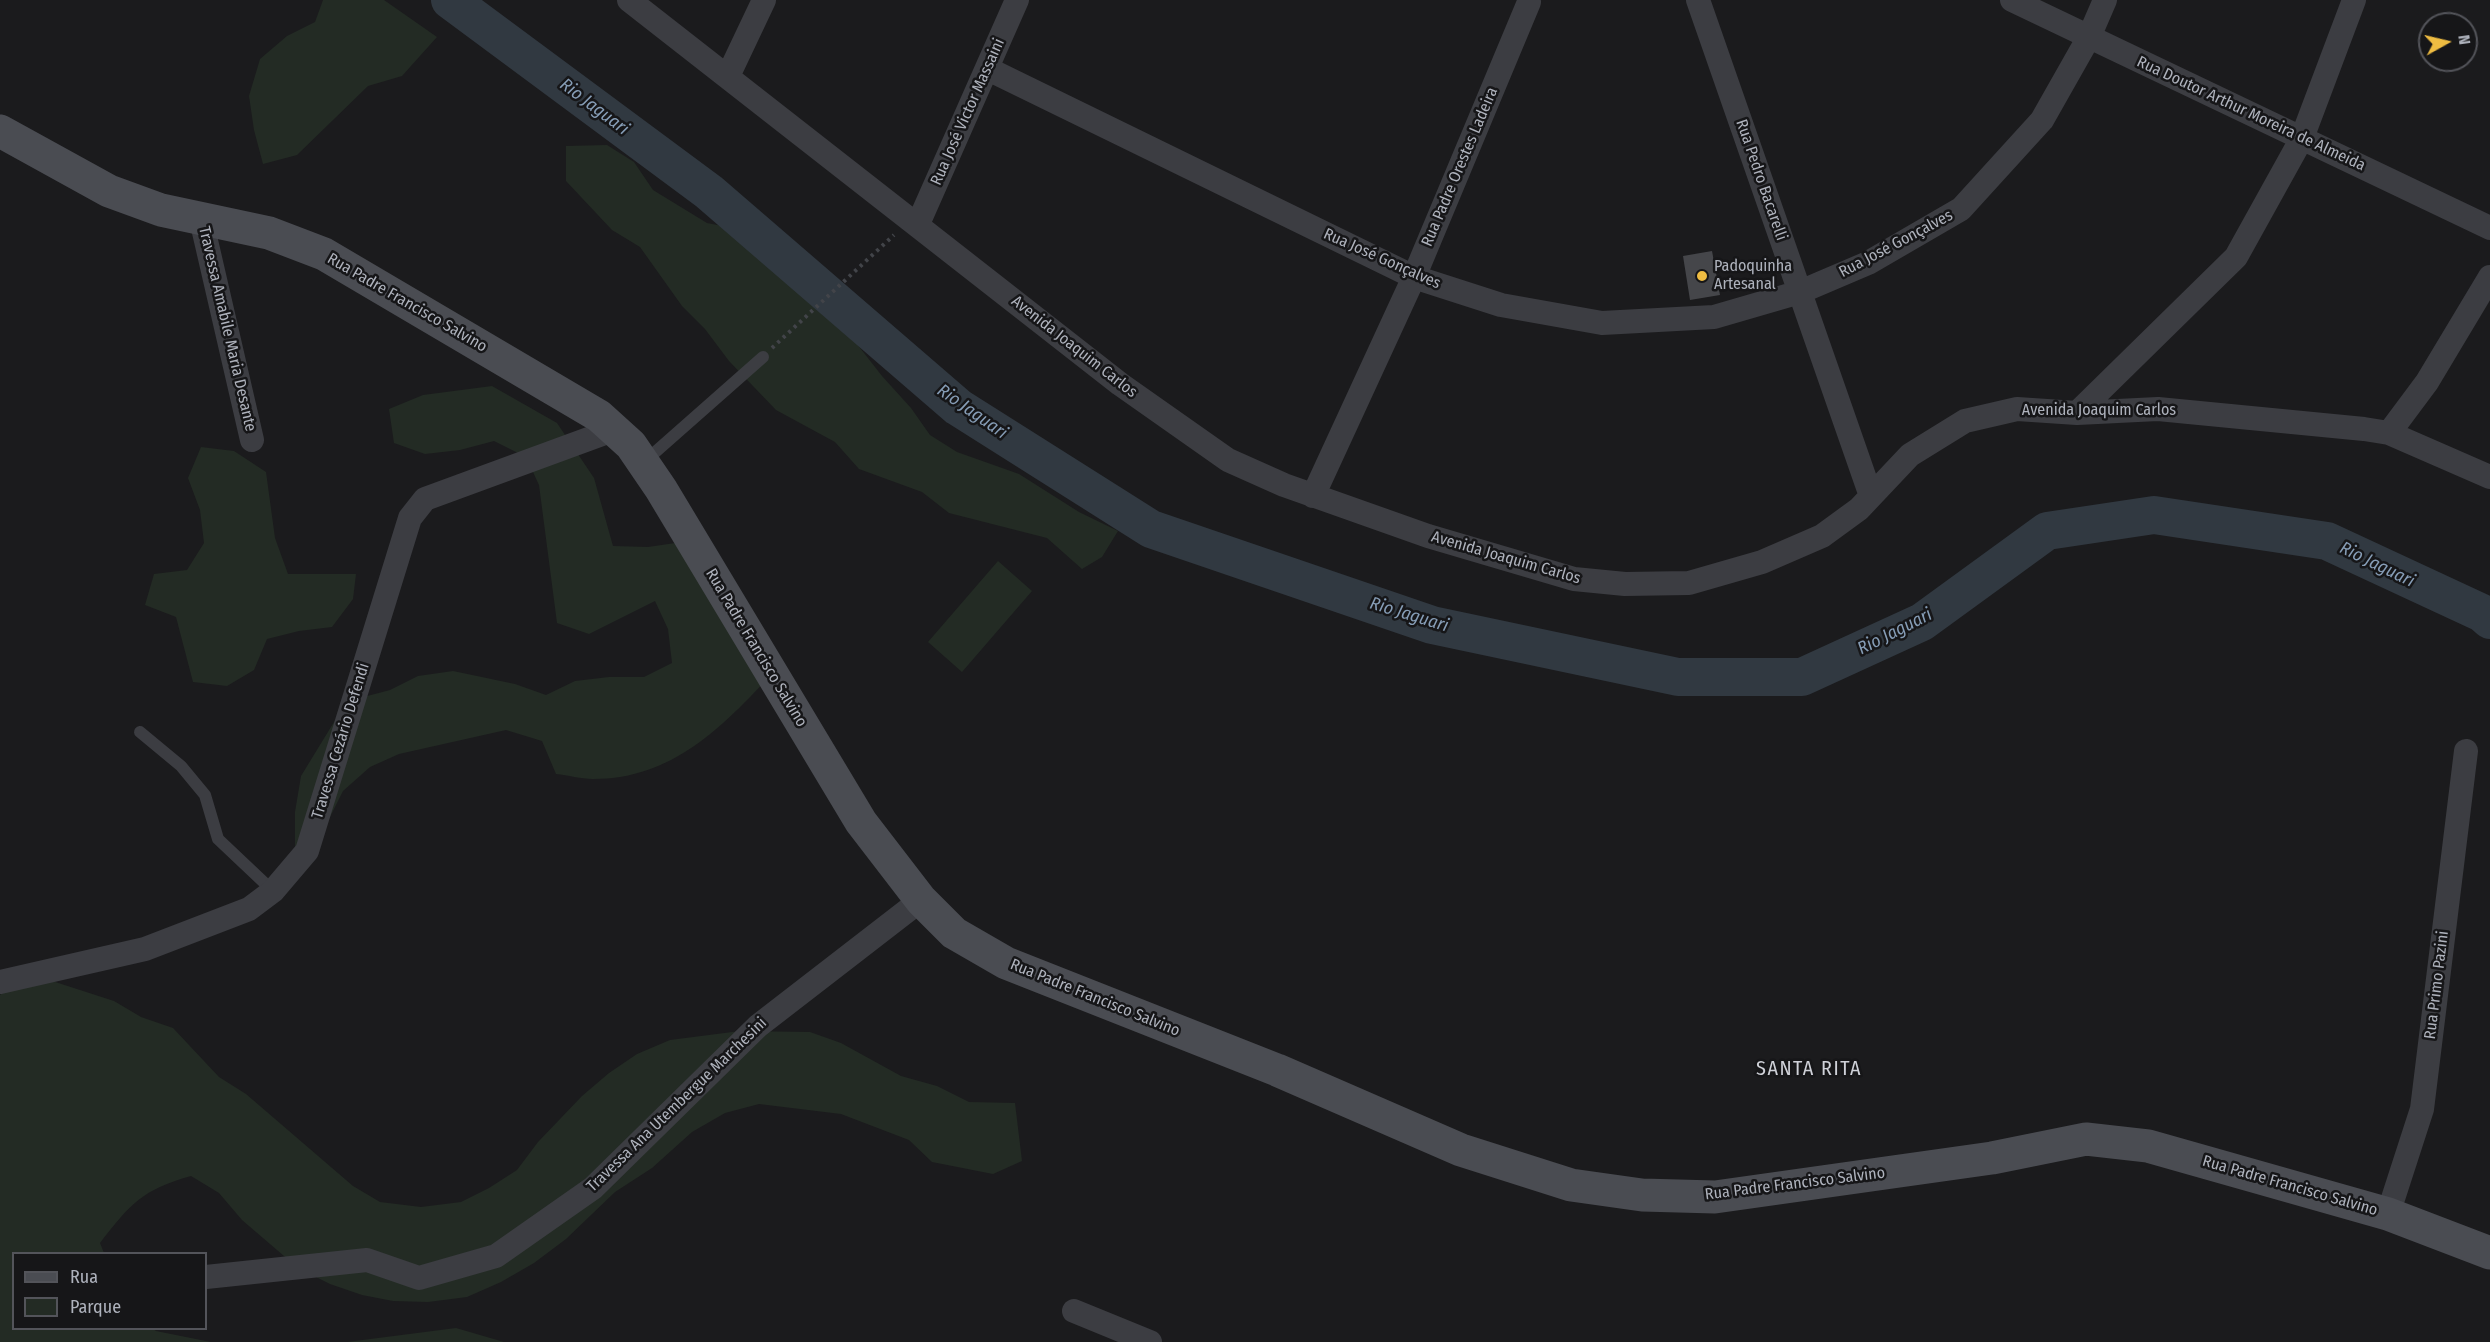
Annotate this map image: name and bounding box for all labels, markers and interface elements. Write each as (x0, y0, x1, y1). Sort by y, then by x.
north arrow (2418, 12, 2478, 72)
text: N (2454, 34, 2474, 46)
street label: Rua José Victor Massaini (927, 36, 1009, 188)
street label: Rua Doutor Arthur Moreira de Almeida (2134, 52, 2368, 176)
water label: Rio Jaguari (555, 74, 633, 140)
street label: Rua Padre Orestes Ladeira (1418, 84, 1502, 250)
street label: Rua Pedro Bacarelli (1731, 117, 1791, 243)
street label: Rua José Gonçalves (1836, 206, 1956, 282)
street label: Travessa Amabile Maria Desante (194, 225, 260, 433)
street label: Rua José Gonçalves (1320, 225, 1444, 293)
street label: Rua Padre Francisco Salvino (324, 249, 490, 357)
place label: Padoquinha Artesanal (1714, 257, 1792, 295)
marker: Padoquinha Artesanal (1695, 269, 1709, 283)
street label: Avenida Joaquim Carlos (1007, 292, 1141, 402)
water label: Rio Jaguari (933, 380, 1011, 444)
street label: Avenida Joaquim Carlos (2022, 401, 2176, 421)
street label: Avenida Joaquim Carlos (1429, 528, 1583, 588)
water label: Rio Jaguari (2336, 538, 2418, 592)
street label: Rua Padre Francisco Salvino (701, 565, 811, 731)
water label: Rio Jaguari (1367, 593, 1451, 637)
water label: Rio Jaguari (1854, 604, 1936, 660)
street label: Travessa Cezário Defendi (308, 661, 374, 821)
street label: Rua Primo Pazini (2421, 930, 2453, 1040)
street label: Rua Padre Francisco Salvino (1007, 955, 1183, 1041)
street label: Travessa Ana Utembergue Marchesini (583, 1014, 771, 1196)
district label: SANTA RITA (1756, 1057, 1862, 1081)
street label: Rua Padre Francisco Salvino (2200, 1152, 2380, 1220)
street label: Rua Padre Francisco Salvino (1704, 1163, 1886, 1205)
legend (12, 1252, 207, 1330)
text: Rua (70, 1266, 98, 1288)
text: Parque (70, 1296, 121, 1318)

